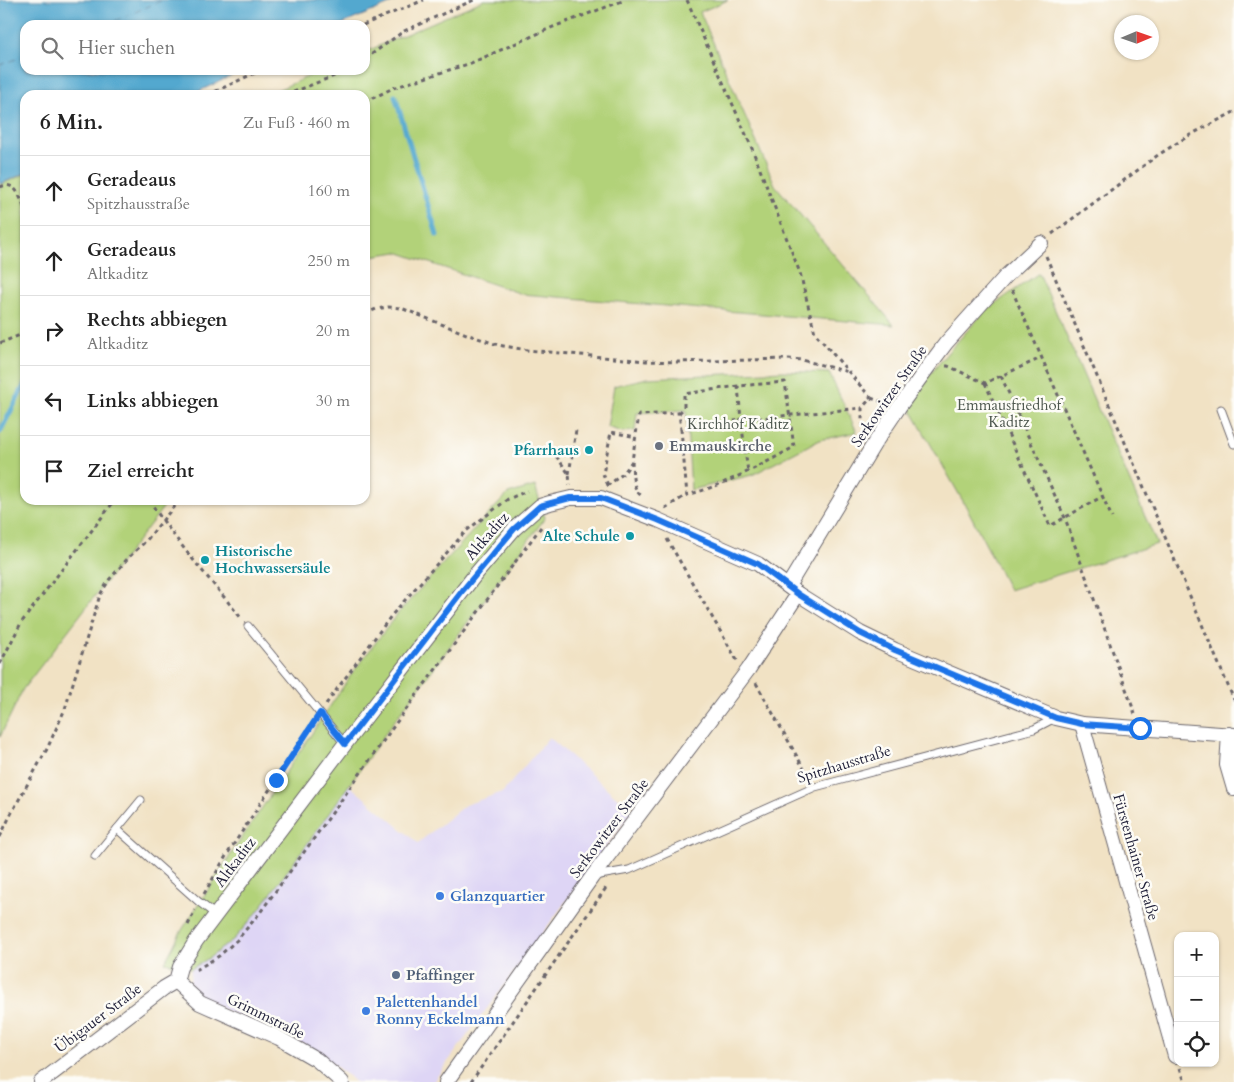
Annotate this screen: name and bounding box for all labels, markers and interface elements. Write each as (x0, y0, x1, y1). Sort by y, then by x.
north arrow (1114, 15, 1159, 60)
search box (20, 20, 370, 75)
icon: search (38, 34, 66, 62)
text: Hier suchen (78, 35, 175, 61)
text: 6 Min. (40, 108, 103, 137)
text: Zu Fuß · 460 m (243, 112, 350, 134)
text: Geradeaus (87, 167, 176, 193)
icon: ahead (40, 177, 68, 205)
text: 160 m (308, 180, 350, 202)
text: Spitzhausstraße (87, 193, 190, 215)
text: Geradeaus (87, 237, 176, 263)
icon: ahead (40, 247, 68, 275)
text: 250 m (308, 250, 350, 272)
text: Altkaditz (87, 263, 148, 285)
text: Rechts abbiegen (87, 307, 228, 333)
icon: right (40, 317, 68, 345)
text: 20 m (316, 320, 350, 342)
text: Altkaditz (87, 333, 148, 355)
street label: Serkowitzer Straße (846, 341, 932, 451)
icon: left (40, 387, 68, 415)
text: Links abbiegen (87, 388, 219, 414)
text: 30 m (316, 390, 350, 412)
park label: Emmausfriedhof Kaditz (957, 395, 1064, 432)
park label: Kirchhof Kaditz (687, 414, 789, 434)
place label: Emmauskirche (669, 436, 772, 456)
place label: Pfarrhaus (514, 440, 579, 460)
marker: Emmauskirche (653, 440, 665, 452)
marker: Pfarrhaus (583, 444, 595, 456)
icon: arrive (40, 457, 68, 485)
text: Ziel erreicht (87, 458, 194, 484)
street label: Altkaditz (461, 508, 514, 564)
place label: Alte Schule (542, 526, 620, 546)
marker: Alte Schule (624, 530, 636, 542)
place label: Historische Hochwassersäule (215, 541, 331, 578)
marker: Historische Hochwassersäule (199, 554, 211, 566)
route start (1129, 717, 1152, 740)
street label: Spitzhausstraße (795, 740, 893, 788)
route end (265, 769, 288, 792)
street label: Serkowitzer Straße (565, 774, 653, 882)
street label: Fürstenhainer Straße (1108, 791, 1164, 923)
street label: Altkaditz (210, 833, 260, 891)
place label: Glanzquartier (450, 886, 546, 906)
marker: Glanzquartier (434, 890, 446, 902)
map controls (1174, 932, 1219, 1067)
button: + (1174, 932, 1219, 977)
place label: Pfaffinger (406, 965, 476, 985)
marker: Pfaffinger (390, 969, 402, 981)
button: − (1174, 977, 1219, 1022)
street label: Übigauer Straße (50, 979, 146, 1057)
street label: Grimmstraße (224, 989, 308, 1044)
place label: Palettenhandel Ronny Eckelmann (376, 992, 505, 1029)
marker: Palettenhandel Ronny Eckelmann (360, 1005, 372, 1017)
button: locate (1174, 1022, 1219, 1067)

